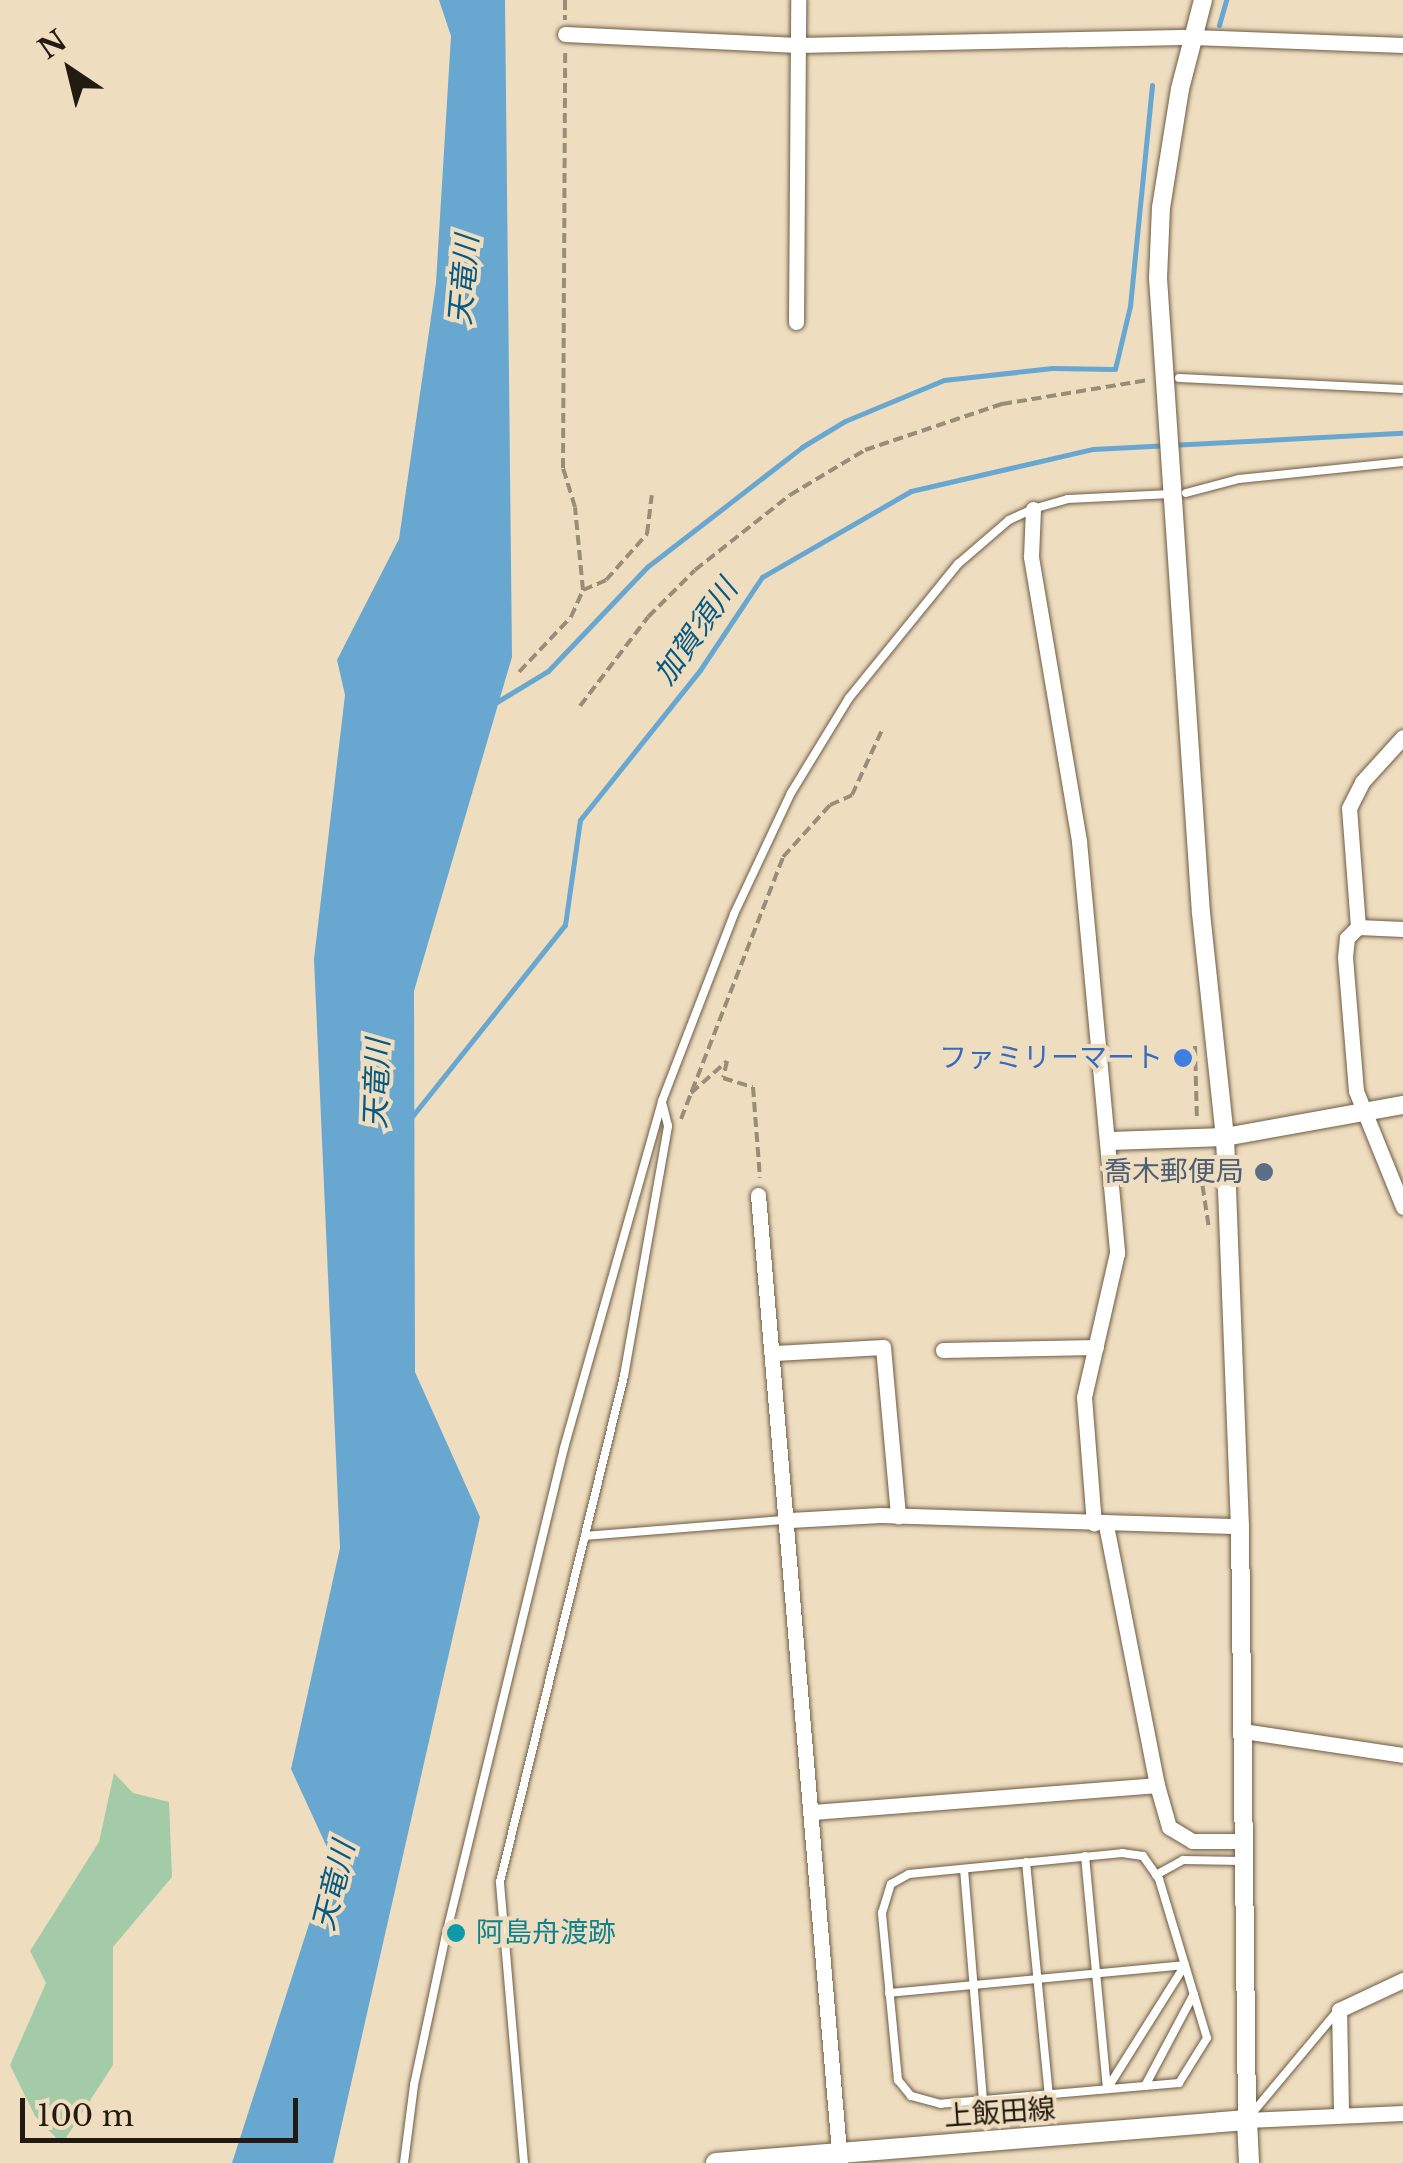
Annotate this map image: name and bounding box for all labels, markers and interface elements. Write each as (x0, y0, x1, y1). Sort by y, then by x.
north arrow (20, 20, 120, 120)
text: N (32, 23, 73, 67)
water label: 天竜川 (442, 234, 486, 326)
water label: 加賀須川 (647, 573, 745, 691)
water label: 天竜川 (357, 1038, 397, 1130)
place label: ファミリーマート (939, 1041, 1163, 1075)
marker: ファミリーマート (1172, 1047, 1194, 1069)
place label: 喬木郵便局 (1104, 1155, 1244, 1189)
marker: 喬木郵便局 (1253, 1161, 1275, 1183)
water label: 天竜川 (306, 1838, 362, 1934)
place label: 阿島舟渡跡 (476, 1916, 616, 1950)
marker: 阿島舟渡跡 (445, 1922, 467, 1944)
scale bar (25, 2078, 302, 2140)
street label: 上飯田線 (943, 2092, 1057, 2134)
text: 100 m (37, 2097, 134, 2134)

